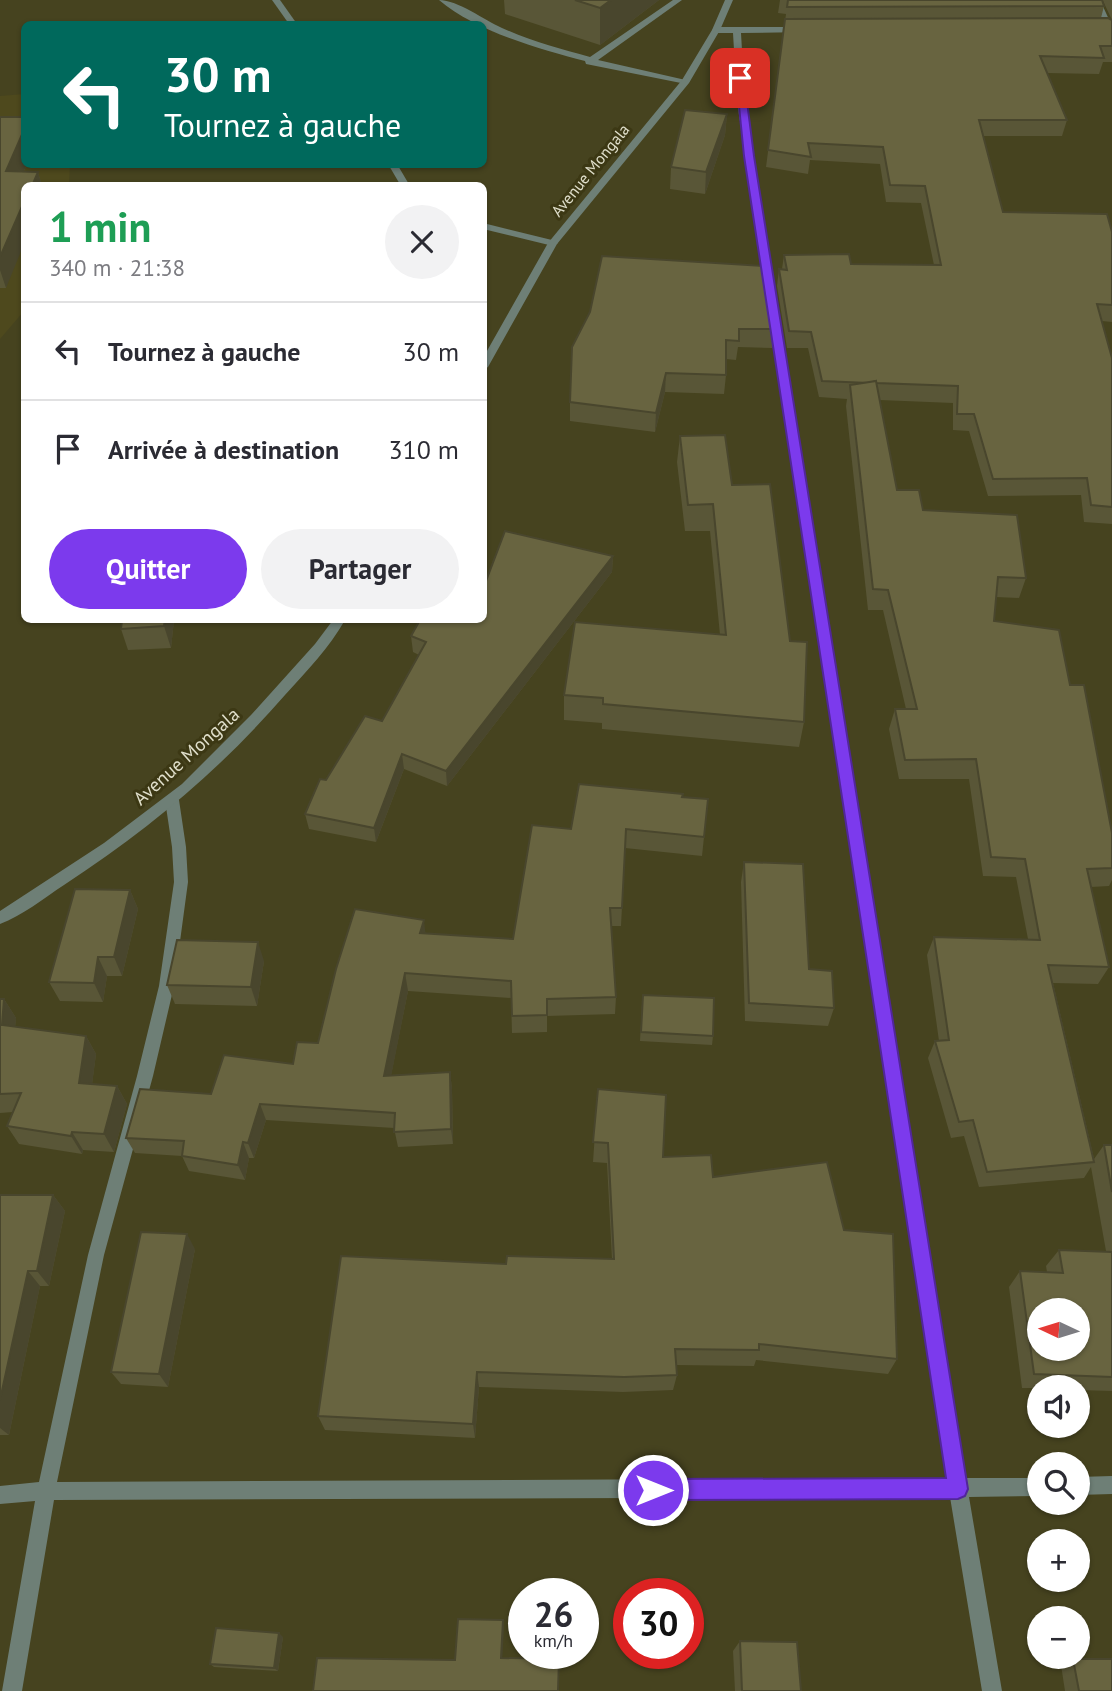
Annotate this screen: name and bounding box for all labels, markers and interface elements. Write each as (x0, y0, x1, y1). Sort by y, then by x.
text: 30 m (164, 42, 271, 106)
pin (710, 48, 770, 108)
icon: left (49, 49, 140, 140)
icon: arrive (721, 59, 759, 97)
text: Tournez à gauche (164, 104, 401, 146)
street label: Avenue Mongala (547, 120, 633, 220)
text: 1 min (49, 199, 151, 254)
button: close (385, 205, 459, 279)
text: 340 m · 21:38 (49, 253, 185, 282)
icon: left (49, 332, 87, 370)
text: Tournez à gauche (108, 335, 300, 368)
text: 30 m (403, 335, 459, 368)
icon: arrive (49, 430, 87, 468)
text: Arrivée à destination (108, 433, 339, 466)
text: 310 m (388, 433, 459, 466)
button: Quitter (49, 529, 247, 609)
button: Partager (261, 529, 459, 609)
street label: Avenue Mongala (128, 702, 244, 810)
north arrow (1027, 1298, 1090, 1362)
map controls (1027, 1298, 1090, 1669)
button: sound (1027, 1375, 1090, 1438)
button: search (1027, 1452, 1090, 1515)
position arrow (616, 1453, 690, 1527)
button: + (1027, 1529, 1090, 1592)
speed limit sign: 30 (613, 1578, 704, 1669)
text: 26 (534, 1591, 573, 1637)
button: − (1027, 1606, 1090, 1669)
text: km/h (534, 1629, 573, 1652)

